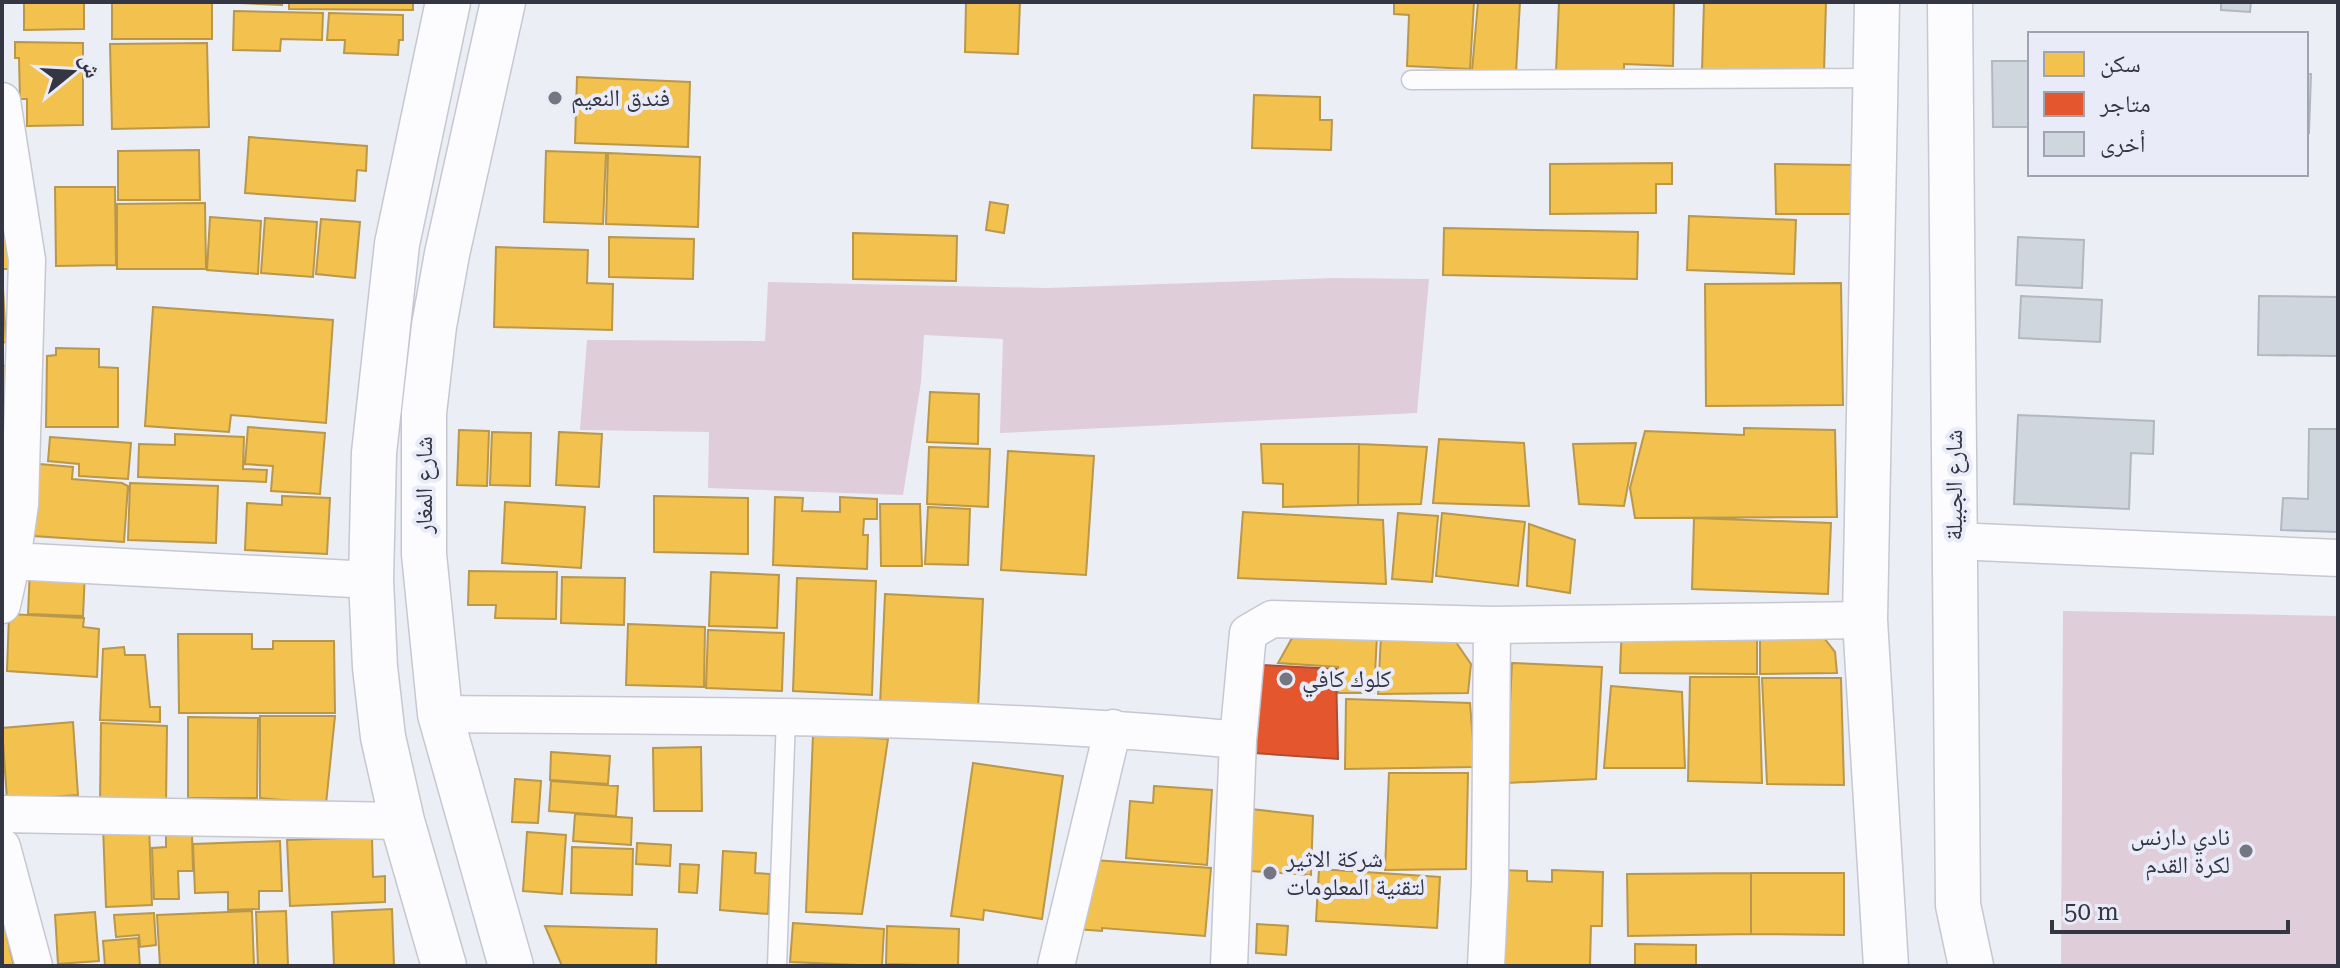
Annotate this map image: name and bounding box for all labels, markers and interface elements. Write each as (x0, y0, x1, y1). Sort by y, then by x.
north arrow (32, 32, 112, 112)
legend (2028, 32, 2308, 176)
text: سكن (2100, 50, 2141, 78)
text: ش (74, 51, 106, 81)
place label: فندق النعيم (571, 84, 670, 114)
marker: فندق النعيم (546, 89, 564, 107)
text: متاجر (2099, 90, 2151, 118)
text: أخرى (2100, 130, 2146, 158)
street label: شارع الجبيلة (1940, 430, 1969, 540)
street label: شارع المغار (410, 436, 439, 535)
place label: كلوك كافي (1302, 665, 1391, 698)
marker: كلوك كافي (1277, 670, 1295, 688)
place label: نادي دارنس لكرة القدم (2131, 823, 2230, 881)
marker: نادي دارنس لكرة القدم (2237, 842, 2255, 860)
place label: شركة الاثير لتقنية المعلومات (1285, 845, 1425, 901)
marker: شركة الاثير لتقنية المعلومات (1261, 864, 1279, 882)
scale bar (2052, 884, 2288, 934)
text: 50 m (2064, 898, 2119, 926)

